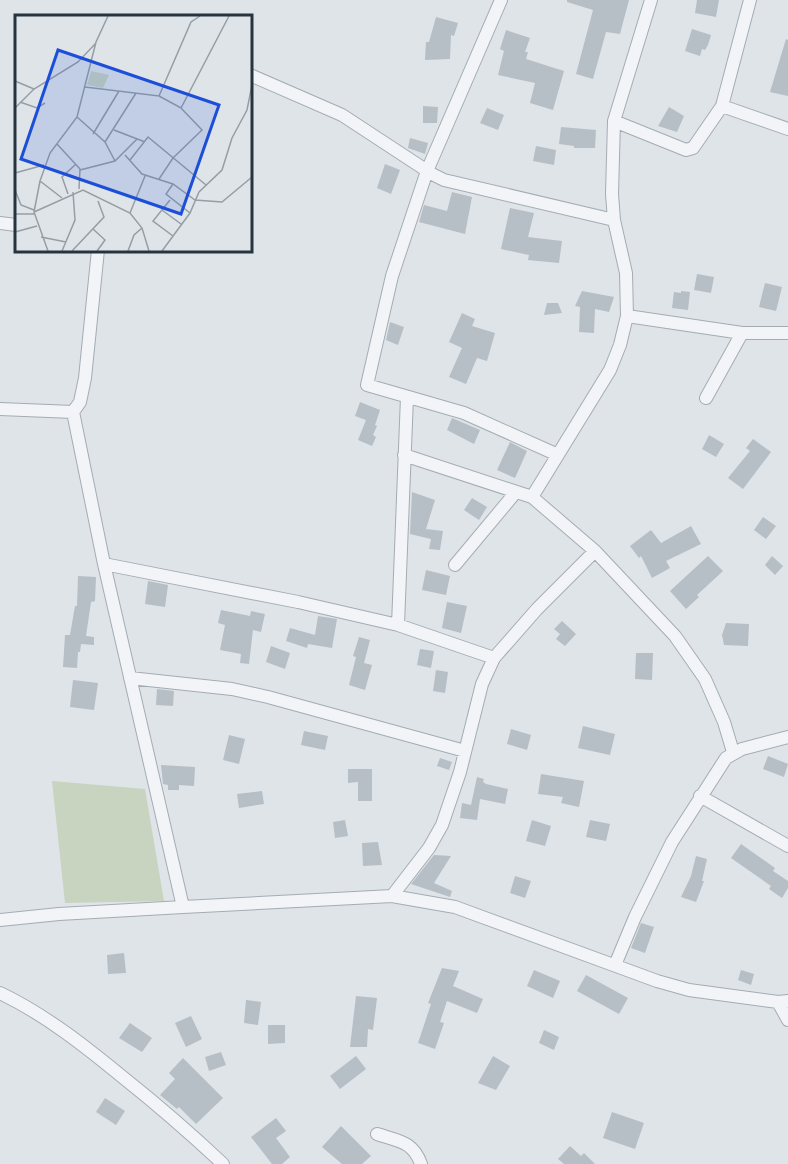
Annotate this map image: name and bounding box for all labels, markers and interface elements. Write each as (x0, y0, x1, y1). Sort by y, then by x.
inset map (15, 15, 252, 252)

